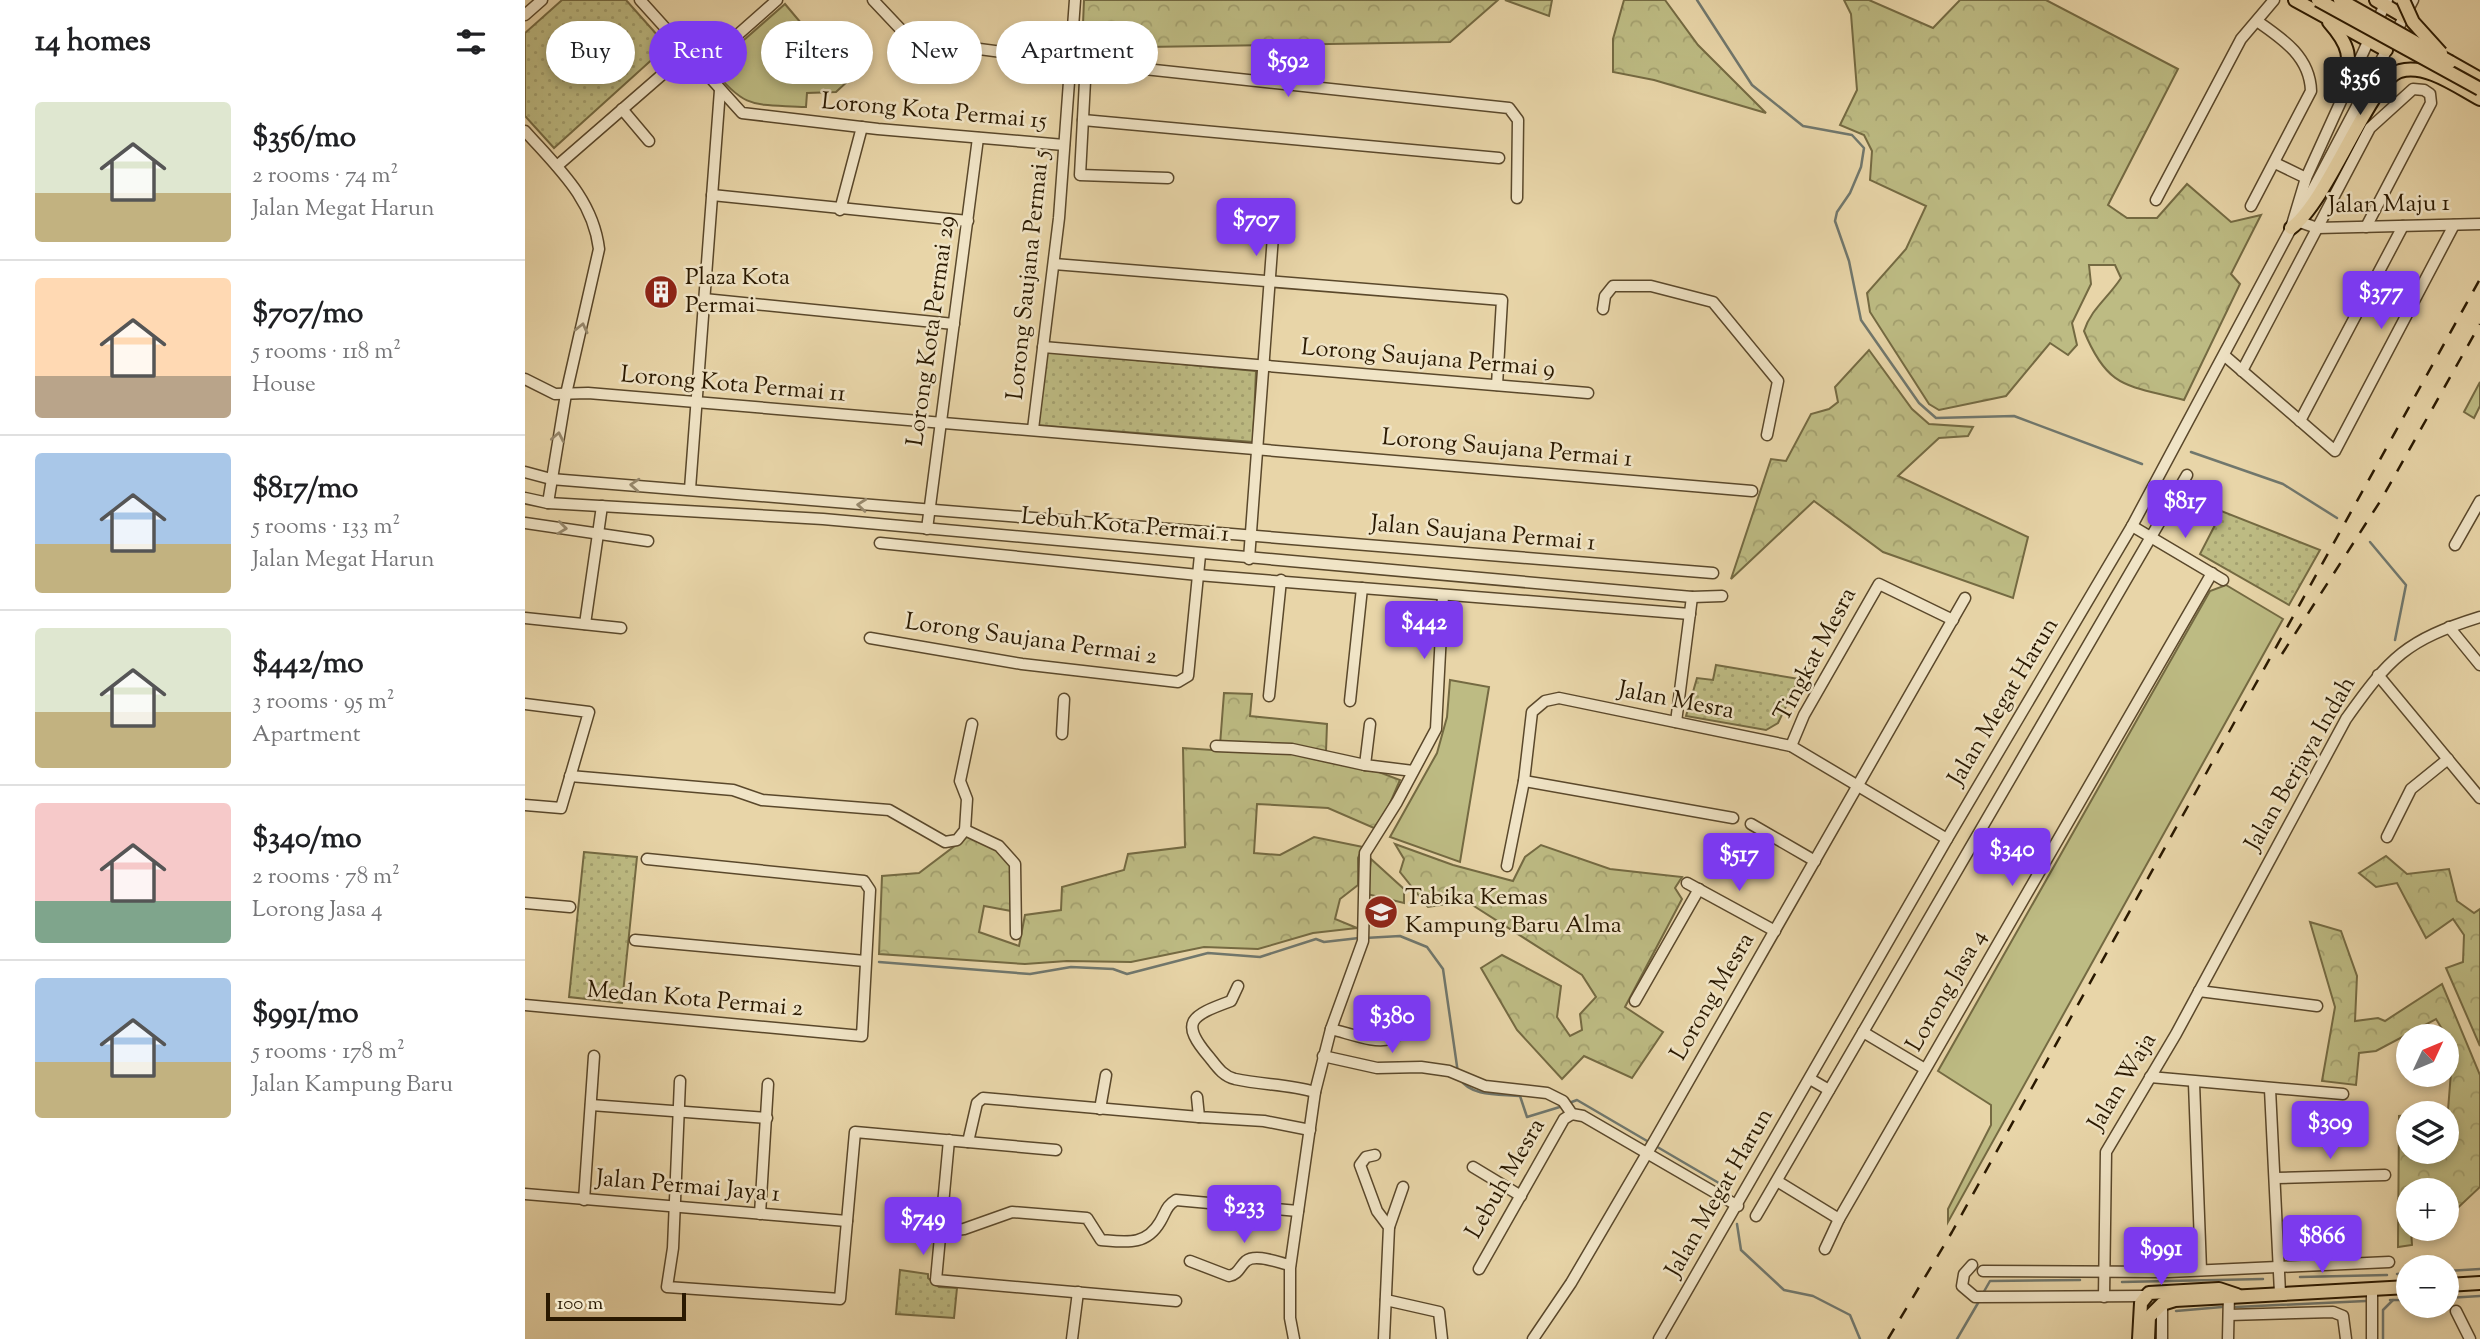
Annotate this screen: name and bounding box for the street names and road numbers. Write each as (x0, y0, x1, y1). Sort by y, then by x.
street label: Lorong Kota Permai 15 (820, 85, 1048, 139)
street label: Lorong Saujana Permai 5 (999, 148, 1059, 402)
street label: Jalan Maju 1 (2326, 187, 2450, 223)
street label: Lorong Kota Permai 29 (899, 213, 965, 449)
street label: Lorong Saujana Permai 9 (1300, 331, 1556, 387)
street label: Lorong Kota Permai 11 (619, 358, 847, 412)
street label: Lorong Saujana Permai 1 (1380, 421, 1634, 477)
street label: Lebuh Kota Permai 1 (1019, 500, 1231, 552)
street label: Jalan Saujana Permai 1 (1367, 507, 1597, 561)
street label: Tingkat Mesra (1766, 582, 1866, 728)
street label: Lorong Saujana Permai 2 (903, 605, 1159, 675)
street label: Jalan Megat Harun (1939, 612, 2068, 794)
street label: Jalan Berjaya Indah (2236, 670, 2365, 859)
street label: Jalan Mesra (1613, 673, 1737, 729)
street label: Lorong Jasa 4 (1898, 924, 1996, 1058)
street label: Lorong Mesra (1663, 927, 1763, 1067)
street label: Medan Kota Permai 2 (585, 974, 805, 1026)
street label: Jalan Waja (2079, 1027, 2166, 1139)
street label: Jalan Megat Harun (1657, 1102, 1782, 1286)
street label: Lebuh Mesra (1458, 1112, 1554, 1246)
street label: Jalan Permai Jaya 1 (593, 1162, 781, 1212)

